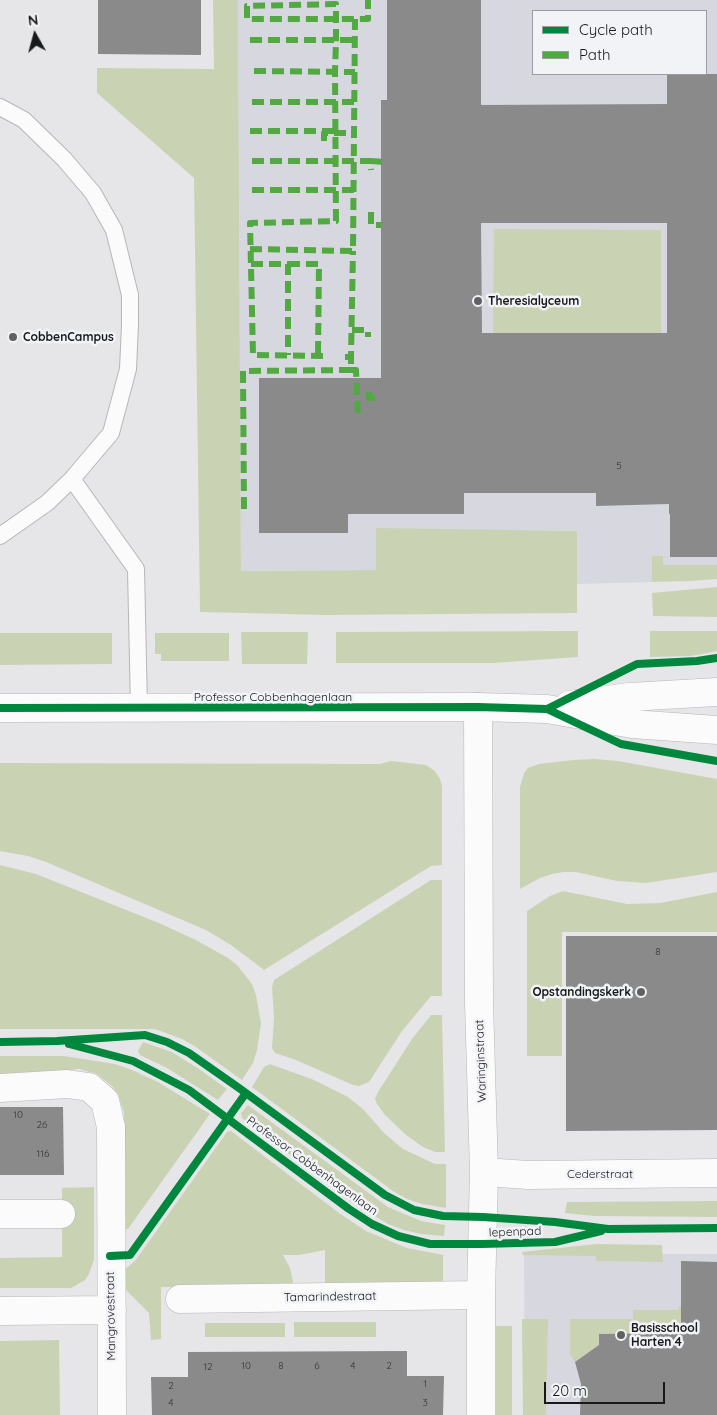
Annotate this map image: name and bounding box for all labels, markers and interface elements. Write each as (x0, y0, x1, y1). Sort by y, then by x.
north arrow (10, 10, 60, 60)
legend (532, 10, 707, 75)
text: N (27, 11, 39, 30)
text: Cycle path (579, 20, 653, 39)
text: Path (579, 45, 611, 64)
place label: Theresialyceum (488, 294, 579, 308)
marker: Theresialyceum (472, 295, 484, 307)
place label: CobbenCampus (23, 330, 114, 344)
marker: CobbenCampus (7, 331, 19, 343)
house number: 5 (616, 460, 622, 472)
street label: Professor Cobbenhagenlaan (194, 690, 352, 704)
house number: 8 (655, 946, 661, 958)
place label: Opstandingskerk (532, 985, 631, 999)
marker: Opstandingskerk (635, 986, 647, 998)
street label: Waringinstraat (472, 1019, 490, 1103)
house number: 10 (13, 1109, 23, 1121)
street label: Professor Cobbenhagenlaan (244, 1114, 380, 1218)
house number: 26 (37, 1119, 47, 1131)
house number: 116 (37, 1148, 49, 1160)
street label: Cederstraat (567, 1167, 633, 1181)
street label: Iepenpad (488, 1224, 542, 1240)
street label: Mangrovestraat (103, 1271, 119, 1361)
street label: Tamarindestraat (284, 1289, 376, 1305)
place label: Basisschool Harten 4 (631, 1321, 698, 1349)
marker: Basisschool Harten 4 (615, 1329, 627, 1341)
house number: 10 (241, 1360, 251, 1372)
house number: 8 (278, 1360, 284, 1372)
house number: 6 (314, 1360, 320, 1372)
house number: 4 (350, 1360, 356, 1372)
house number: 2 (386, 1360, 392, 1372)
house number: 12 (203, 1361, 213, 1373)
scale bar (547, 1372, 668, 1404)
house number: 1 (423, 1378, 427, 1390)
house number: 2 (168, 1380, 174, 1392)
text: 20 m (552, 1381, 587, 1400)
house number: 4 (168, 1397, 174, 1409)
house number: 3 (422, 1397, 428, 1409)

